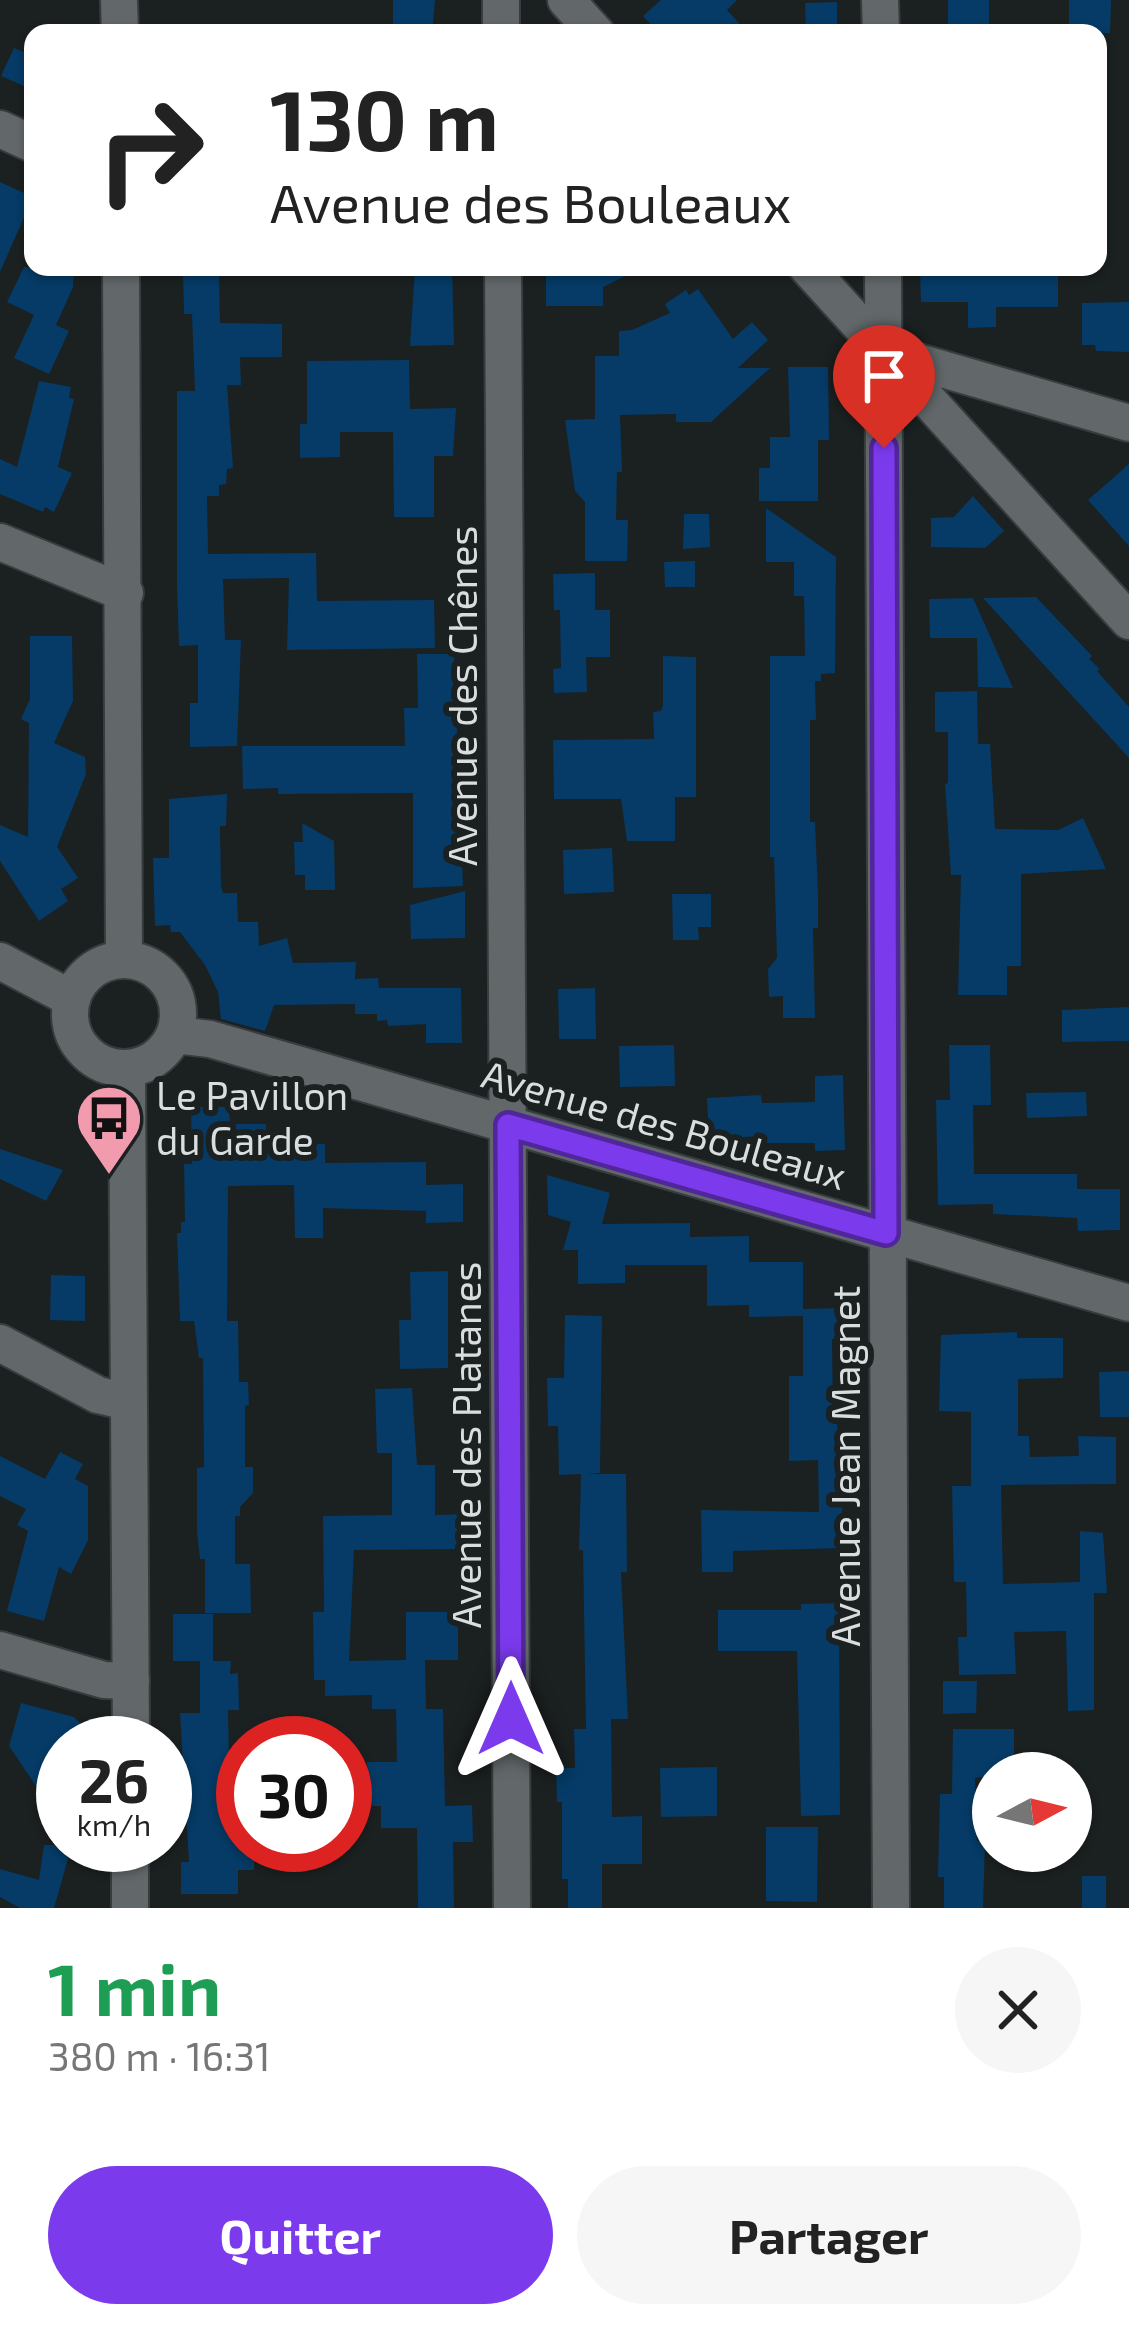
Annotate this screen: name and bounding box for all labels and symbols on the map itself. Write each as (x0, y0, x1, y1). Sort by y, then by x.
pin (833, 325, 935, 448)
street label: Avenue des Chênes (438, 526, 485, 866)
street label: Avenue des Bouleaux (477, 1049, 852, 1198)
place label: Le Pavillon du Garde (156, 1071, 348, 1163)
bus stop icon: Le Pavillon du Garde (74, 1083, 144, 1177)
street label: Avenue des Platanes (442, 1262, 489, 1628)
street label: Avenue Jean Magnet (821, 1285, 868, 1647)
position arrow (448, 1656, 574, 1782)
speed limit sign: 30 (216, 1716, 372, 1872)
north arrow (972, 1752, 1092, 1872)

